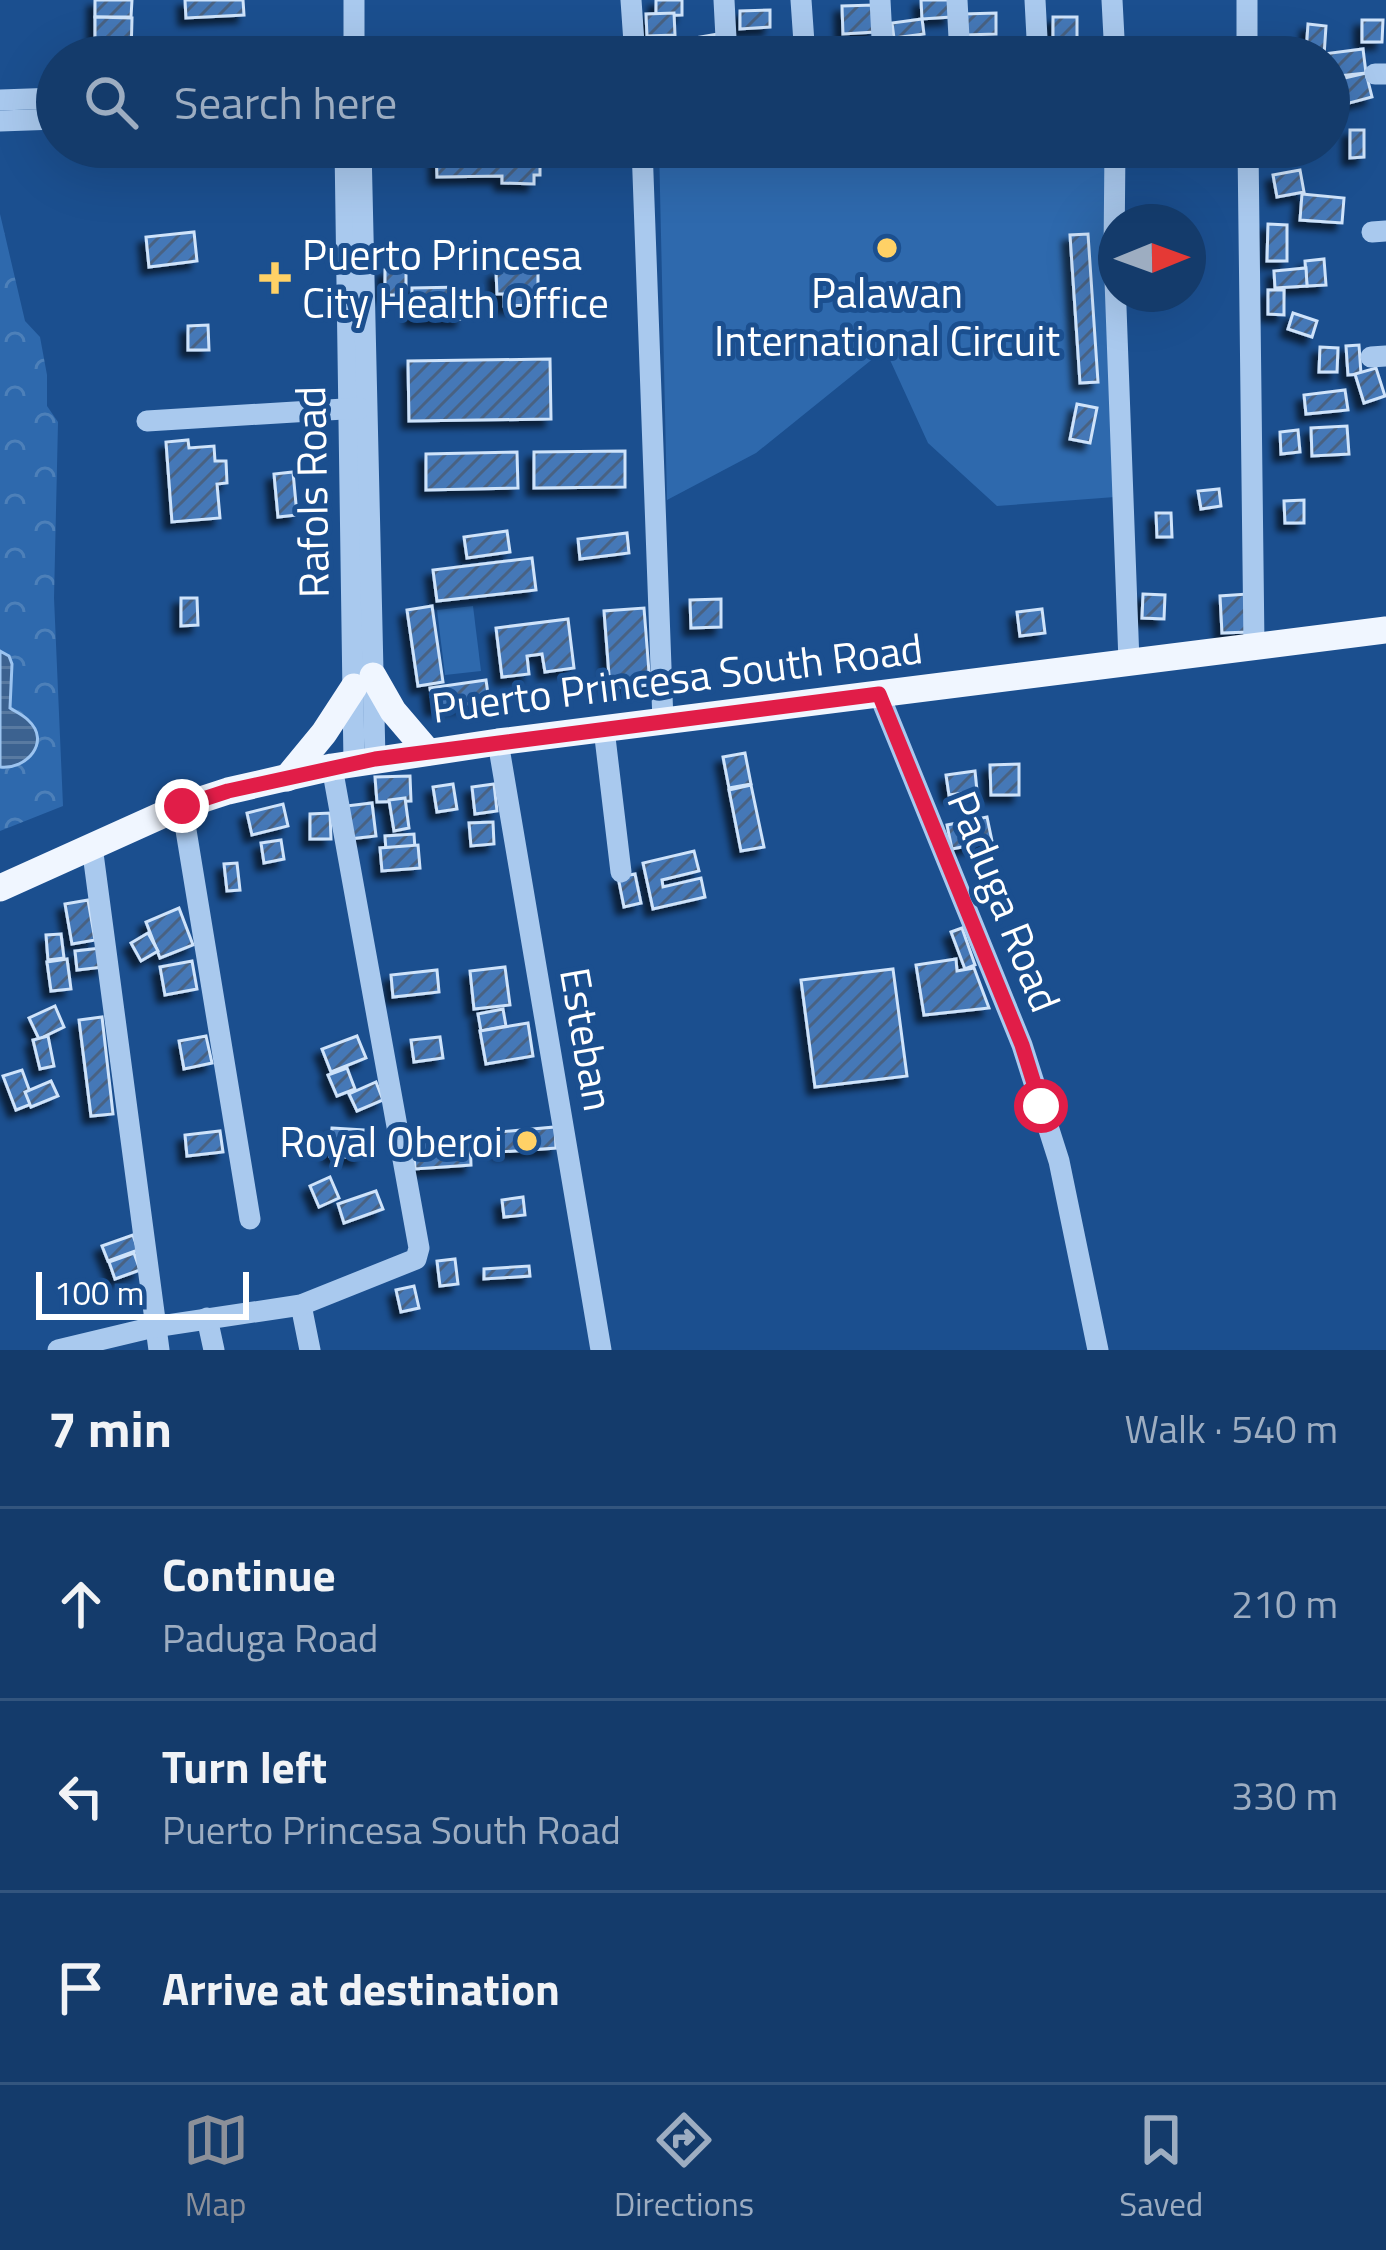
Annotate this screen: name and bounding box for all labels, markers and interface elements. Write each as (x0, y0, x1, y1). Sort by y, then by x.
search box (36, 36, 1350, 168)
text: Search here (174, 68, 397, 136)
icon: search (78, 69, 144, 135)
north arrow (1098, 204, 1206, 312)
place label: Puerto Princesa City Health Office (302, 222, 609, 334)
marker: Palawan International Circuit (874, 235, 900, 261)
place label: Palawan International Circuit (714, 260, 1060, 372)
marker: Puerto Princesa City Health Office (259, 262, 291, 294)
street label: Rafols Road (277, 385, 345, 599)
street label: Puerto Princesa South Road (428, 615, 926, 739)
route end (155, 779, 209, 833)
street label: Paduga Road (932, 781, 1078, 1021)
street label: Esteban (544, 962, 632, 1116)
route start (1014, 1079, 1068, 1133)
place label: Royal Oberoi (279, 1109, 503, 1173)
marker: Royal Oberoi (514, 1128, 540, 1154)
scale bar (36, 1266, 249, 1319)
text: 100 m (54, 1268, 144, 1318)
text: 7 min (48, 1389, 172, 1467)
text: Walk · 540 m (1124, 1399, 1338, 1458)
text: Continue (162, 1540, 336, 1608)
icon: ahead (48, 1571, 114, 1637)
text: 210 m (1231, 1574, 1338, 1633)
text: Paduga Road (162, 1608, 378, 1667)
text: Turn left (162, 1732, 327, 1800)
icon: left (48, 1763, 114, 1829)
text: 330 m (1231, 1766, 1338, 1825)
text: Puerto Princesa South Road (162, 1800, 621, 1859)
text: Arrive at destination (162, 1954, 560, 2022)
icon: arrive (48, 1955, 114, 2021)
tab: Map (183, 2107, 249, 2229)
tab: Directions (614, 2107, 754, 2229)
tab: Saved (1119, 2107, 1203, 2229)

